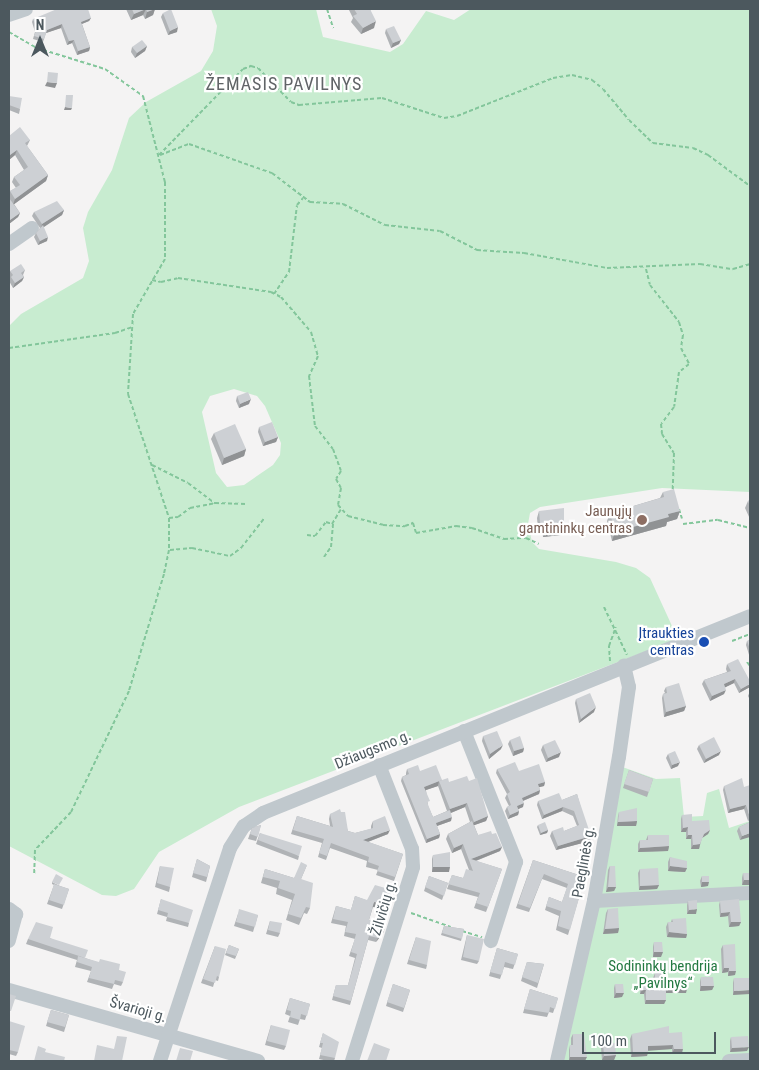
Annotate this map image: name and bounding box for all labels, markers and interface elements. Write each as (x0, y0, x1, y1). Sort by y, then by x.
north arrow (15, 15, 65, 65)
text: N (36, 17, 44, 33)
district label: ŽEMASIS PAVILNYS (204, 73, 364, 95)
place label: Jaunųjų gamtininkų centras (519, 502, 632, 537)
marker: Jaunųjų gamtininkų centras (636, 514, 648, 526)
place label: Įtraukties centras (639, 624, 694, 659)
marker: Įtraukties centras (698, 636, 710, 648)
street label: Džiaugsmo g. (332, 727, 414, 773)
street label: Paeglinės g. (569, 825, 599, 899)
street label: Žilvičių g. (367, 878, 401, 938)
park label: Sodininkų bendrija „Pavilnys“ (608, 957, 718, 992)
street label: Švarioji g. (107, 993, 169, 1027)
scale bar (584, 1022, 718, 1054)
text: 100 m (590, 1032, 627, 1050)

